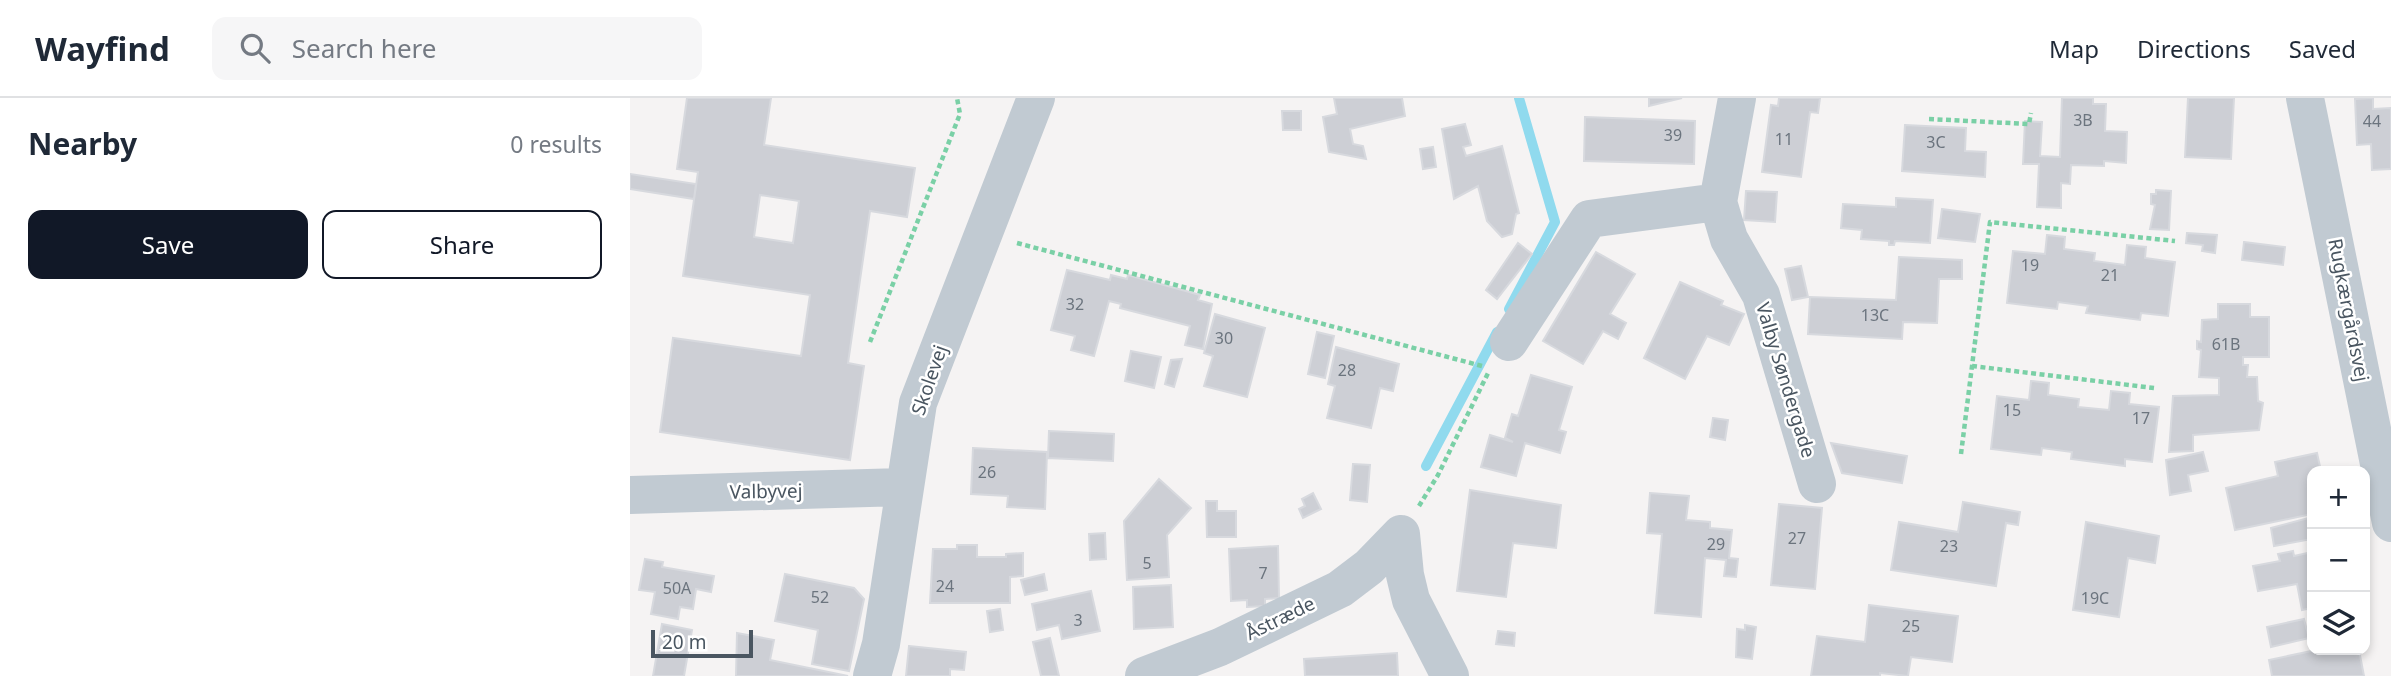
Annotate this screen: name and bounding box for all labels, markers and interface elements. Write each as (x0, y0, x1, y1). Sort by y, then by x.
search box (212, 17, 702, 80)
text: Wayfind (35, 26, 170, 71)
icon: search (236, 29, 274, 67)
text: Search here (292, 30, 436, 66)
text: Map (2049, 32, 2099, 65)
text: Directions (2137, 32, 2251, 65)
text: Saved (2289, 32, 2356, 65)
house number: 3B (2073, 109, 2093, 131)
house number: 44 (2363, 110, 2381, 132)
text: Nearby (28, 123, 137, 164)
house number: 39 (1664, 124, 1682, 146)
text: 0 results (510, 128, 602, 160)
house number: 11 (1775, 128, 1793, 150)
house number: 3C (1926, 131, 1946, 153)
button: Save (28, 210, 308, 279)
button: Share (322, 210, 602, 279)
street label: Rugkærgårdsvej (2322, 236, 2376, 384)
house number: 19 (2021, 254, 2039, 276)
house number: 21 (2101, 264, 2119, 286)
house number: 32 (1066, 293, 1084, 315)
street label: Valby Søndergade (1750, 299, 1822, 461)
house number: 13C (1861, 304, 1889, 326)
house number: 30 (1215, 327, 1233, 349)
house number: 61B (2212, 333, 2240, 355)
street label: Skolevej (905, 341, 953, 419)
house number: 28 (1338, 359, 1356, 381)
house number: 15 (2003, 399, 2021, 421)
house number: 17 (2132, 407, 2150, 429)
house number: 26 (978, 461, 996, 483)
map controls (2307, 466, 2370, 655)
button: + (2307, 466, 2370, 529)
street label: Valbyvej (729, 477, 803, 505)
house number: 27 (1788, 527, 1806, 549)
button: − (2307, 529, 2370, 592)
house number: 29 (1707, 533, 1725, 555)
house number: 23 (1940, 535, 1958, 557)
house number: 5 (1142, 552, 1152, 574)
house number: 7 (1258, 562, 1268, 584)
house number: 24 (936, 575, 954, 597)
house number: 50A (663, 577, 692, 599)
house number: 52 (811, 586, 829, 608)
house number: 19C (2081, 587, 2109, 609)
street label: Åstræde (1241, 590, 1319, 646)
button: layers (2307, 592, 2370, 655)
house number: 3 (1073, 609, 1083, 631)
house number: 25 (1902, 615, 1920, 637)
scale bar (651, 627, 752, 659)
text: 20 m (662, 629, 706, 655)

